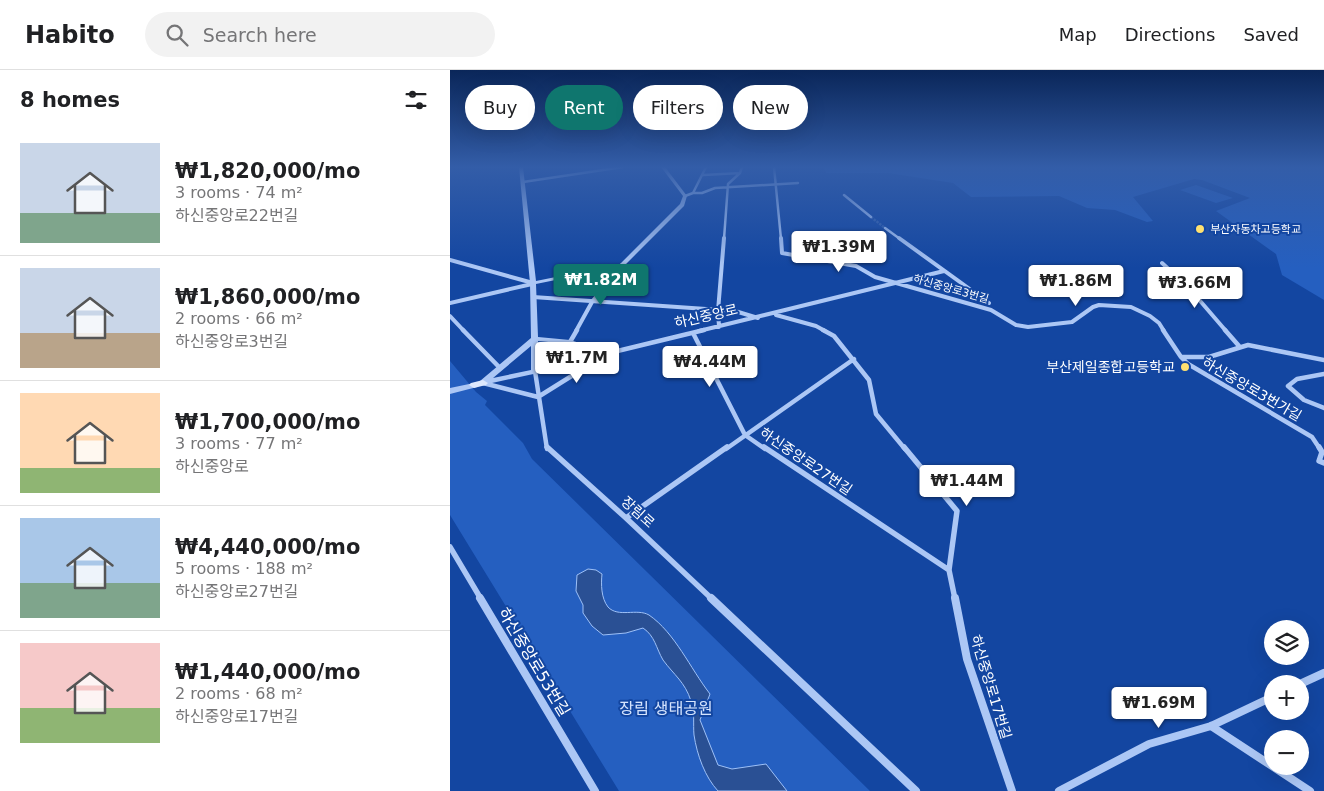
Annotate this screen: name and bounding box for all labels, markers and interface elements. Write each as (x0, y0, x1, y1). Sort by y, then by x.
search box (145, 12, 495, 57)
text: Habito (25, 21, 115, 49)
icon: search (163, 21, 191, 49)
text: Search here (203, 24, 317, 46)
text: Map (1059, 24, 1097, 45)
text: Directions (1125, 24, 1215, 45)
text: Saved (1243, 24, 1299, 45)
chip: Buy (465, 85, 535, 130)
chip: Rent (545, 85, 623, 130)
chip: Filters (633, 85, 723, 130)
chip: New (733, 85, 808, 130)
icon: filters (402, 86, 430, 114)
text: 8 homes (20, 88, 120, 112)
text: ₩1,820,000/mo (175, 159, 360, 183)
icon: home (60, 163, 120, 223)
text: 3 rooms · 74 m² (175, 183, 303, 202)
text: 하신중앙로22번길 (175, 206, 298, 225)
marker: 부산자동차고등학교 (1194, 223, 1206, 235)
place label: 부산자동차고등학교 (1210, 223, 1301, 236)
pin: ₩1.39M (798, 230, 880, 273)
text: ₩1.39M (802, 237, 876, 256)
pin: ₩1.82M (560, 264, 642, 306)
pin: ₩1.86M (1035, 264, 1117, 307)
pin: ₩3.66M (1154, 266, 1236, 309)
text: ₩1.82M (564, 270, 638, 289)
text: ₩1.86M (1039, 271, 1113, 290)
street label: 하신중앙로3번길 (912, 272, 990, 306)
text: ₩3.66M (1158, 273, 1232, 292)
text: ₩1,860,000/mo (175, 285, 360, 309)
icon: home (60, 288, 120, 348)
street label: 하신중앙로 (673, 301, 739, 331)
text: 2 rooms · 66 m² (175, 309, 303, 328)
text: 하신중앙로3번길 (175, 332, 288, 351)
pin: ₩1.7M (542, 342, 612, 384)
pin: ₩4.44M (669, 346, 751, 388)
text: ₩1.7M (546, 348, 608, 367)
text: ₩4.44M (673, 352, 747, 371)
street label: 하신중앙로3번가길 (1200, 354, 1304, 424)
place label: 부산제일종합고등학교 (1046, 359, 1175, 375)
marker: 부산제일종합고등학교 (1179, 361, 1191, 373)
text: ₩1,700,000/mo (175, 410, 360, 434)
icon: home (60, 413, 120, 473)
street label: 하신중앙로27번길 (757, 424, 855, 498)
text: 3 rooms · 77 m² (175, 434, 303, 453)
text: 하신중앙로 (175, 457, 249, 476)
pin: ₩1.44M (926, 464, 1008, 507)
text: ₩1.44M (930, 471, 1004, 490)
street label: 장림로 (618, 493, 658, 531)
text: ₩4,440,000/mo (175, 535, 360, 559)
icon: home (60, 538, 120, 598)
text: 5 rooms · 188 m² (175, 559, 313, 578)
text: 하신중앙로27번길 (175, 582, 298, 601)
street label: 하신중앙로53번길 (494, 604, 574, 720)
map controls (1264, 620, 1309, 775)
button: layers (1264, 620, 1309, 665)
street label: 하신중앙로17번길 (968, 633, 1014, 741)
text: ₩1,440,000/mo (175, 660, 360, 684)
icon: home (60, 663, 120, 723)
button: + (1264, 675, 1309, 720)
text: 2 rooms · 68 m² (175, 684, 303, 703)
pin: ₩1.69M (1118, 686, 1200, 729)
text: ₩1.69M (1122, 693, 1196, 712)
park label: 장림 생태공원 (619, 699, 713, 718)
text: 하신중앙로17번길 (175, 707, 298, 726)
button: − (1264, 730, 1309, 775)

